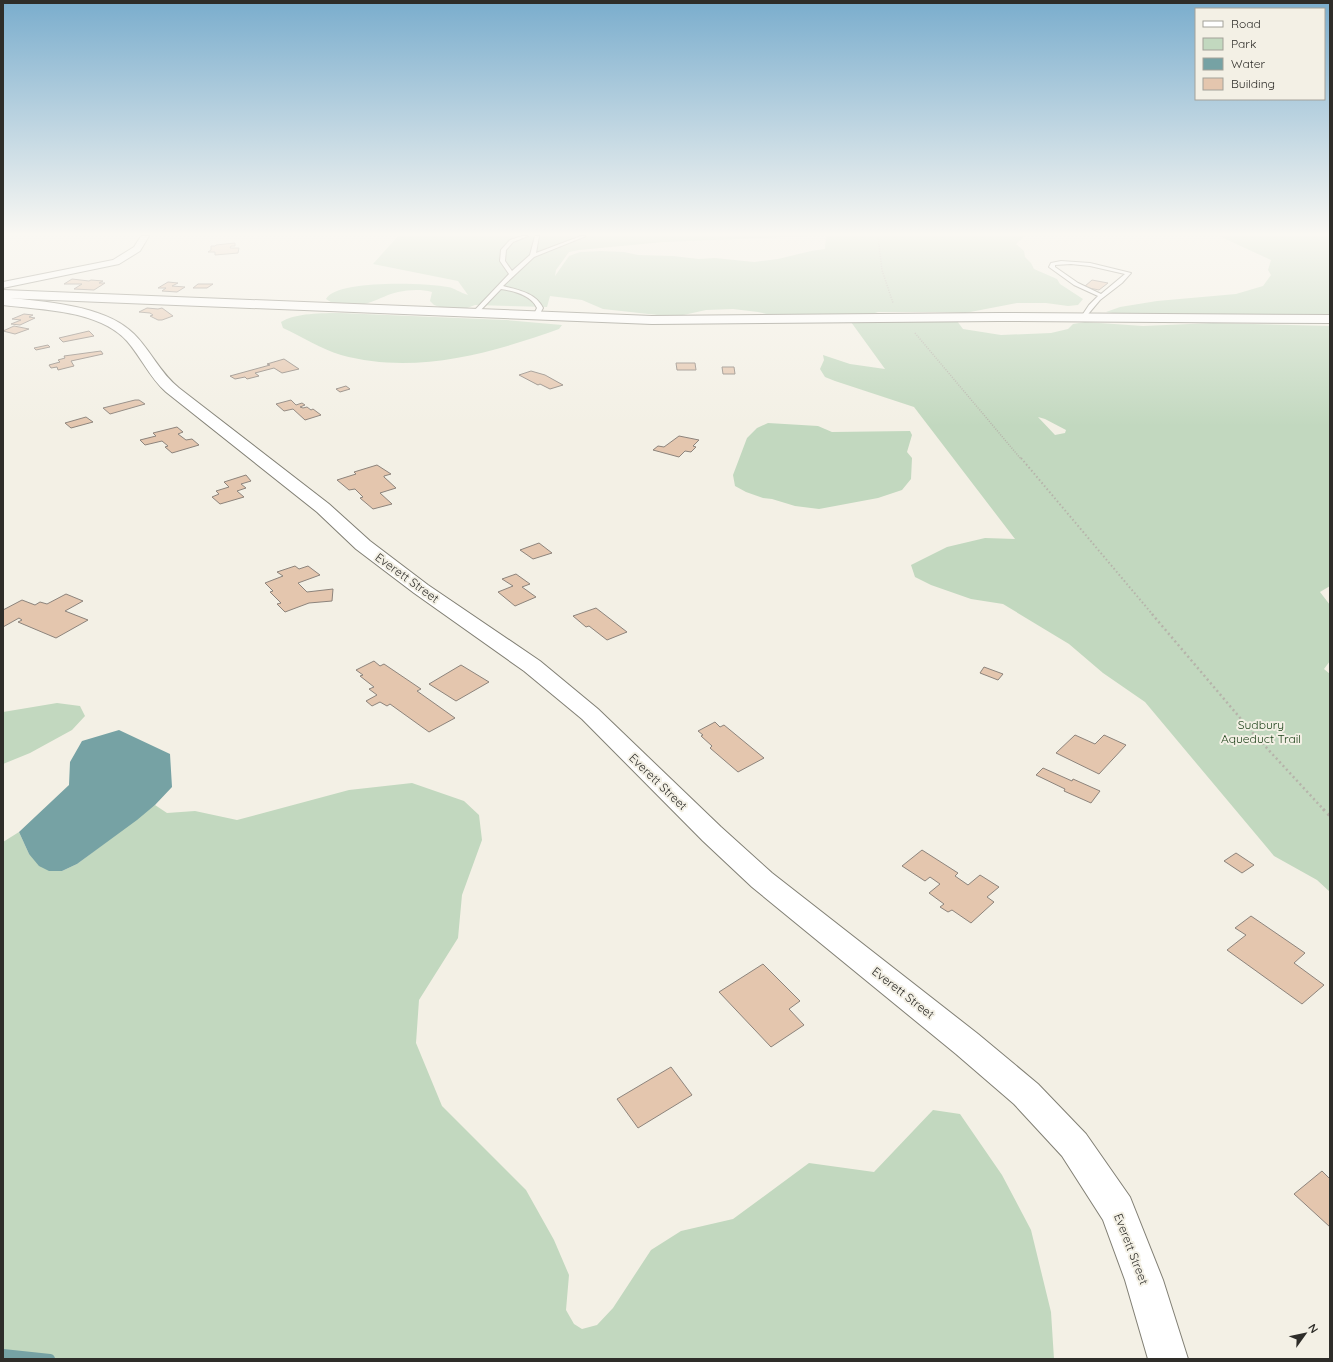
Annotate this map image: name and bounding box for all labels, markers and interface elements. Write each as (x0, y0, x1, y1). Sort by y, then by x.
legend (1195, 8, 1325, 100)
text: Road (1231, 16, 1261, 31)
text: Park (1231, 36, 1256, 51)
text: Water (1231, 56, 1266, 71)
text: Building (1231, 76, 1275, 91)
street label: Everett Street (373, 549, 442, 606)
park label: Sudbury Aqueduct Trail (1221, 717, 1301, 746)
street label: Everett Street (626, 750, 691, 813)
street label: Everett Street (869, 964, 938, 1022)
street label: Everett Street (1111, 1211, 1152, 1287)
north arrow (1285, 1314, 1325, 1354)
text: N (1305, 1321, 1321, 1336)

